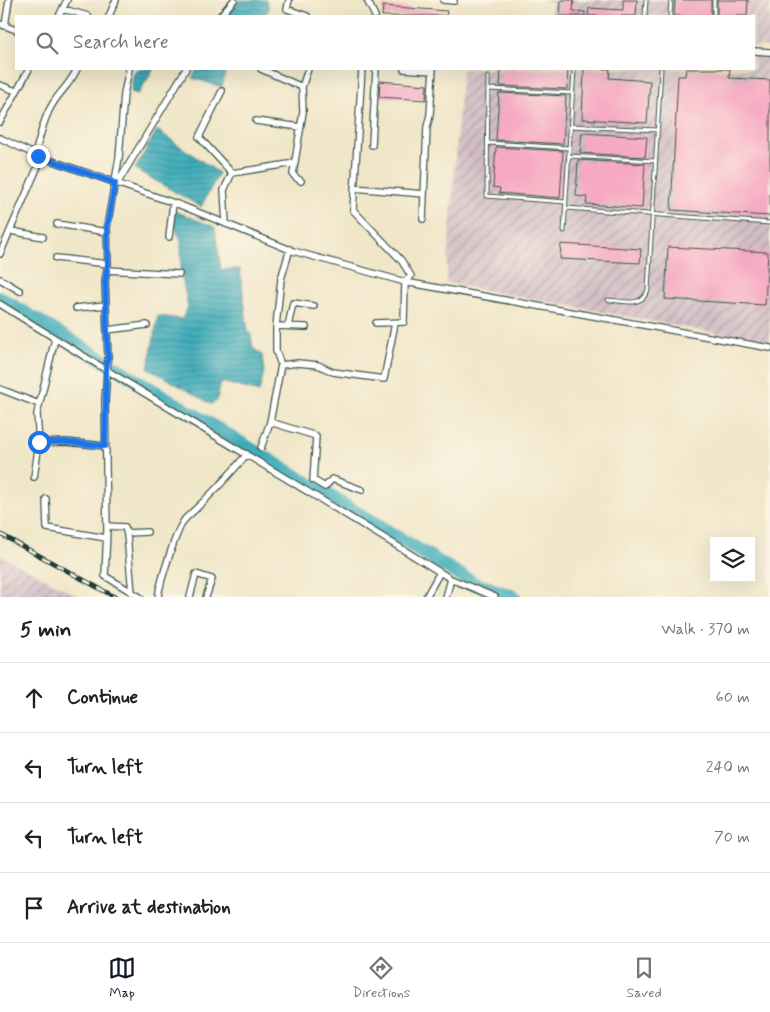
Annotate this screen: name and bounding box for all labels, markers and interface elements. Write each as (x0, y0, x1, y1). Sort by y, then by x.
search box (15, 15, 755, 70)
icon: search (33, 29, 61, 57)
text: Search here (73, 30, 169, 55)
route end (27, 145, 50, 168)
route start (28, 431, 51, 454)
map controls (710, 537, 755, 582)
button: layers (710, 537, 755, 582)
text: 5 min (20, 616, 72, 644)
text: Walk · 370 m (661, 619, 750, 640)
icon: ahead (20, 684, 48, 712)
text: Continue (67, 685, 138, 710)
text: 60 m (716, 687, 750, 708)
icon: left (20, 754, 48, 782)
text: Turn left (67, 755, 143, 780)
text: 240 m (706, 757, 750, 778)
icon: left (20, 824, 48, 852)
text: Turn left (67, 825, 143, 850)
text: 70 m (714, 827, 750, 848)
icon: arrive (20, 894, 48, 922)
text: Arrive at destination (67, 895, 231, 920)
tab: Map (108, 954, 136, 1002)
tab: Directions (353, 954, 410, 1002)
tab: Saved (626, 954, 662, 1002)

